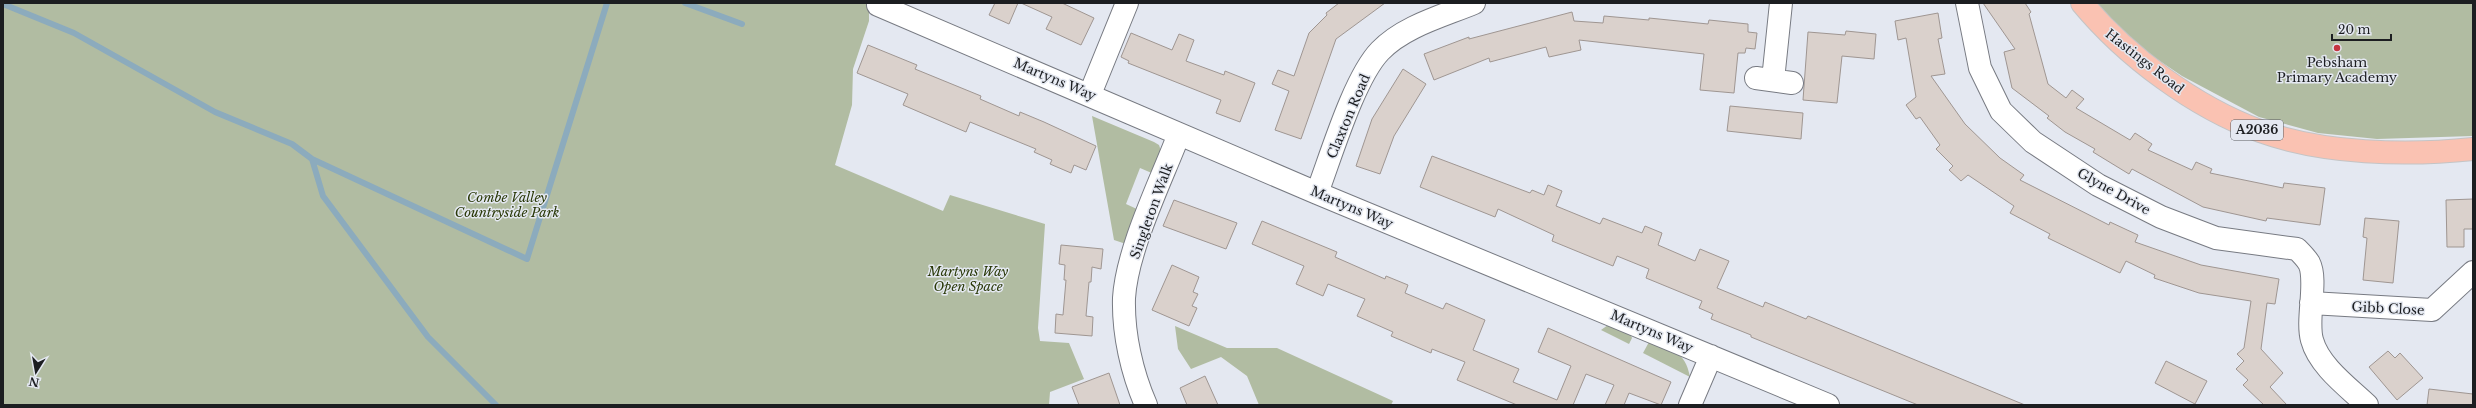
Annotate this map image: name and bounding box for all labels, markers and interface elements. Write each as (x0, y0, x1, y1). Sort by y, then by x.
scale bar (2332, 16, 2391, 42)
text: 20 m (2338, 22, 2370, 37)
street label: Hastings Road (2102, 25, 2188, 98)
marker: Pebsham Primary Academy (2332, 43, 2342, 53)
street label: Martyns Way (1011, 54, 1099, 105)
place label: Pebsham Primary Academy (2277, 54, 2398, 86)
street label: Claxton Road (1323, 71, 1374, 161)
road number: A2036 (2231, 120, 2283, 140)
street label: Singleton Walk (1126, 161, 1177, 261)
street label: Glyne Drive (2074, 164, 2153, 219)
street label: Martyns Way (1308, 182, 1396, 233)
park label: Combe Valley Countryside Park (455, 189, 560, 221)
park label: Martyns Way Open Space (927, 263, 1008, 295)
street label: Gibb Close (2351, 298, 2425, 319)
street label: Martyns Way (1608, 306, 1696, 357)
north arrow (16, 352, 56, 392)
text: N (27, 374, 41, 390)

